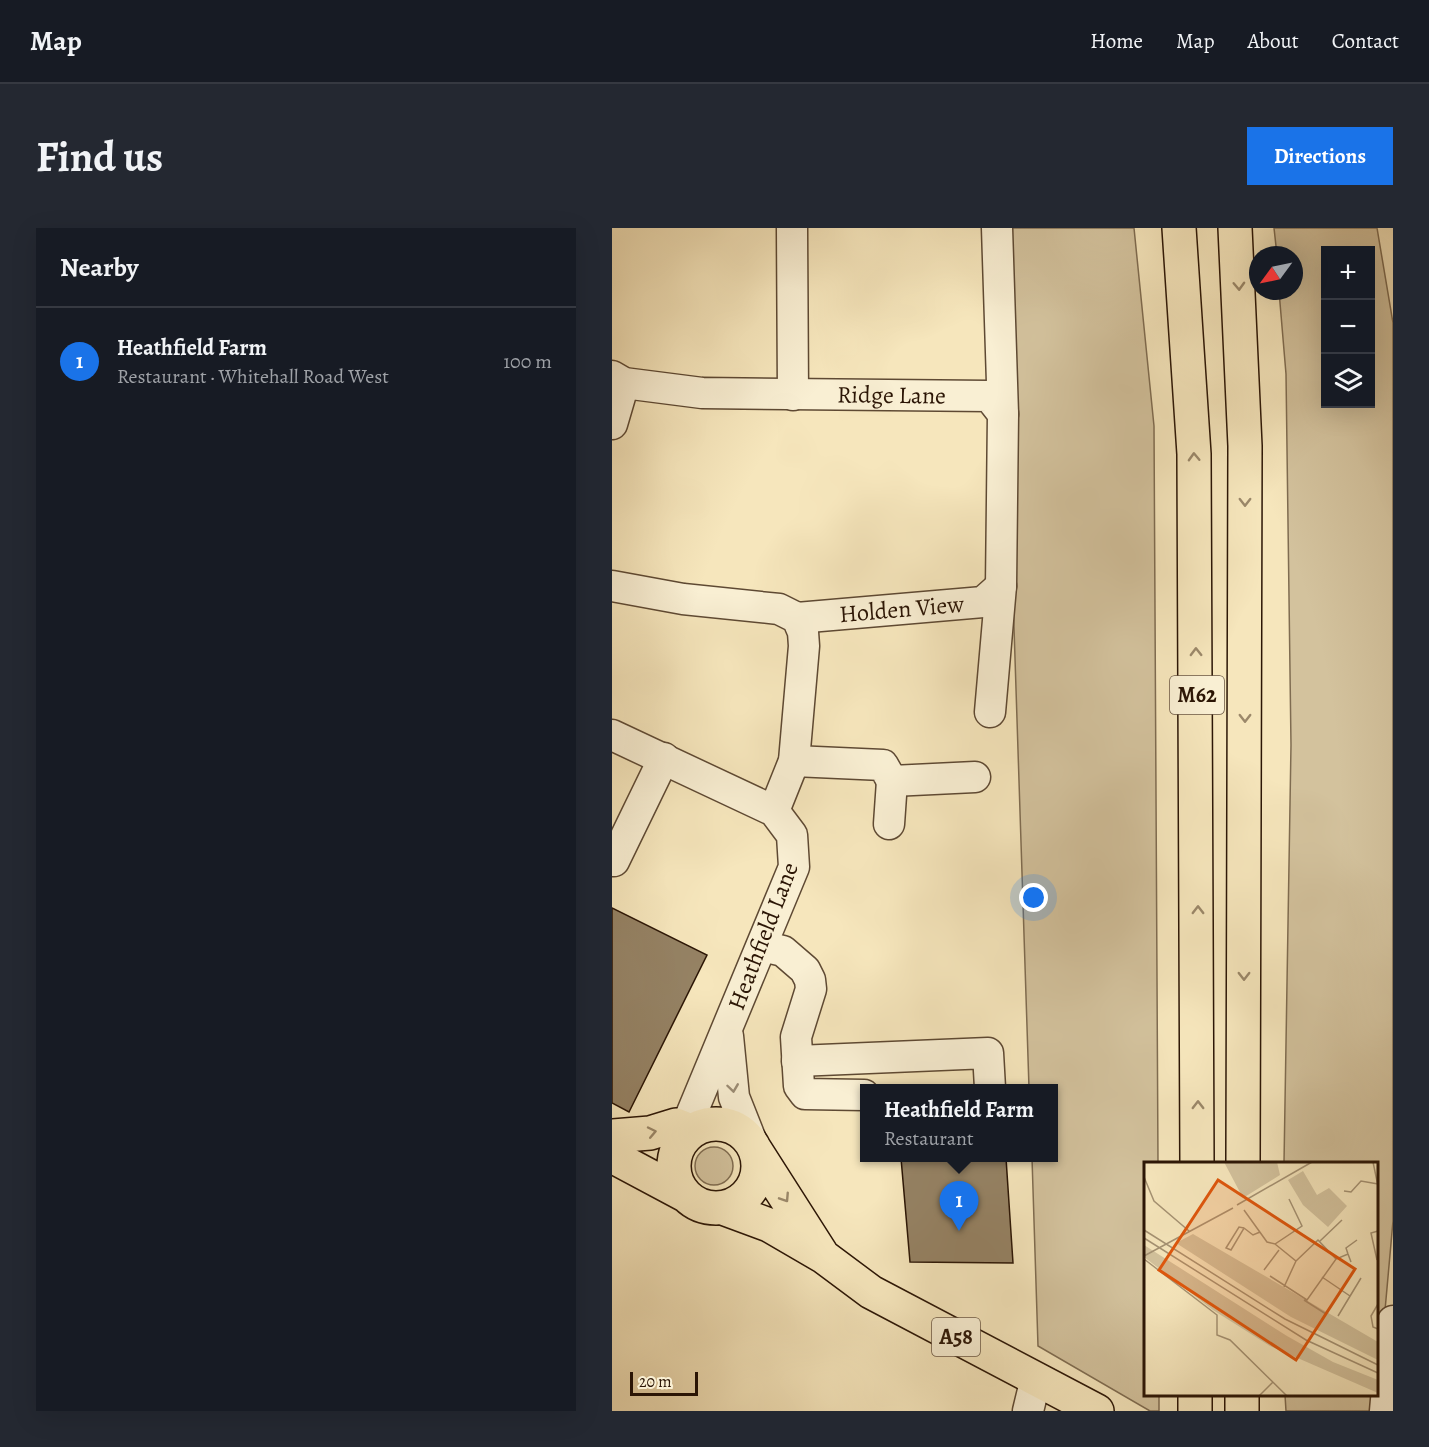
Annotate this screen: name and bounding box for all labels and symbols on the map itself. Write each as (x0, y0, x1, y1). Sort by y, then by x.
north arrow (1249, 246, 1303, 300)
one-way arrow (1232, 282, 1245, 291)
street label: Ridge Lane (837, 378, 946, 412)
one-way arrow (1188, 453, 1200, 462)
one-way arrow (1239, 498, 1251, 507)
street label: Holden View (838, 588, 965, 630)
one-way arrow (1190, 648, 1202, 657)
road number: M62 (1170, 676, 1224, 714)
one-way arrow (1239, 714, 1251, 723)
street label: Heathfield Lane (720, 857, 806, 1015)
your location (1019, 883, 1048, 912)
one-way arrow (1192, 906, 1204, 915)
one-way arrow (1238, 972, 1250, 981)
one-way arrow (726, 1084, 738, 1093)
one-way arrow (1191, 1101, 1204, 1110)
one-way arrow (647, 1126, 657, 1139)
inset map (1144, 1162, 1378, 1396)
pin: 1 (940, 1182, 978, 1231)
one-way arrow (778, 1191, 789, 1202)
road number: A58 (932, 1318, 980, 1356)
scale bar (630, 1369, 698, 1396)

